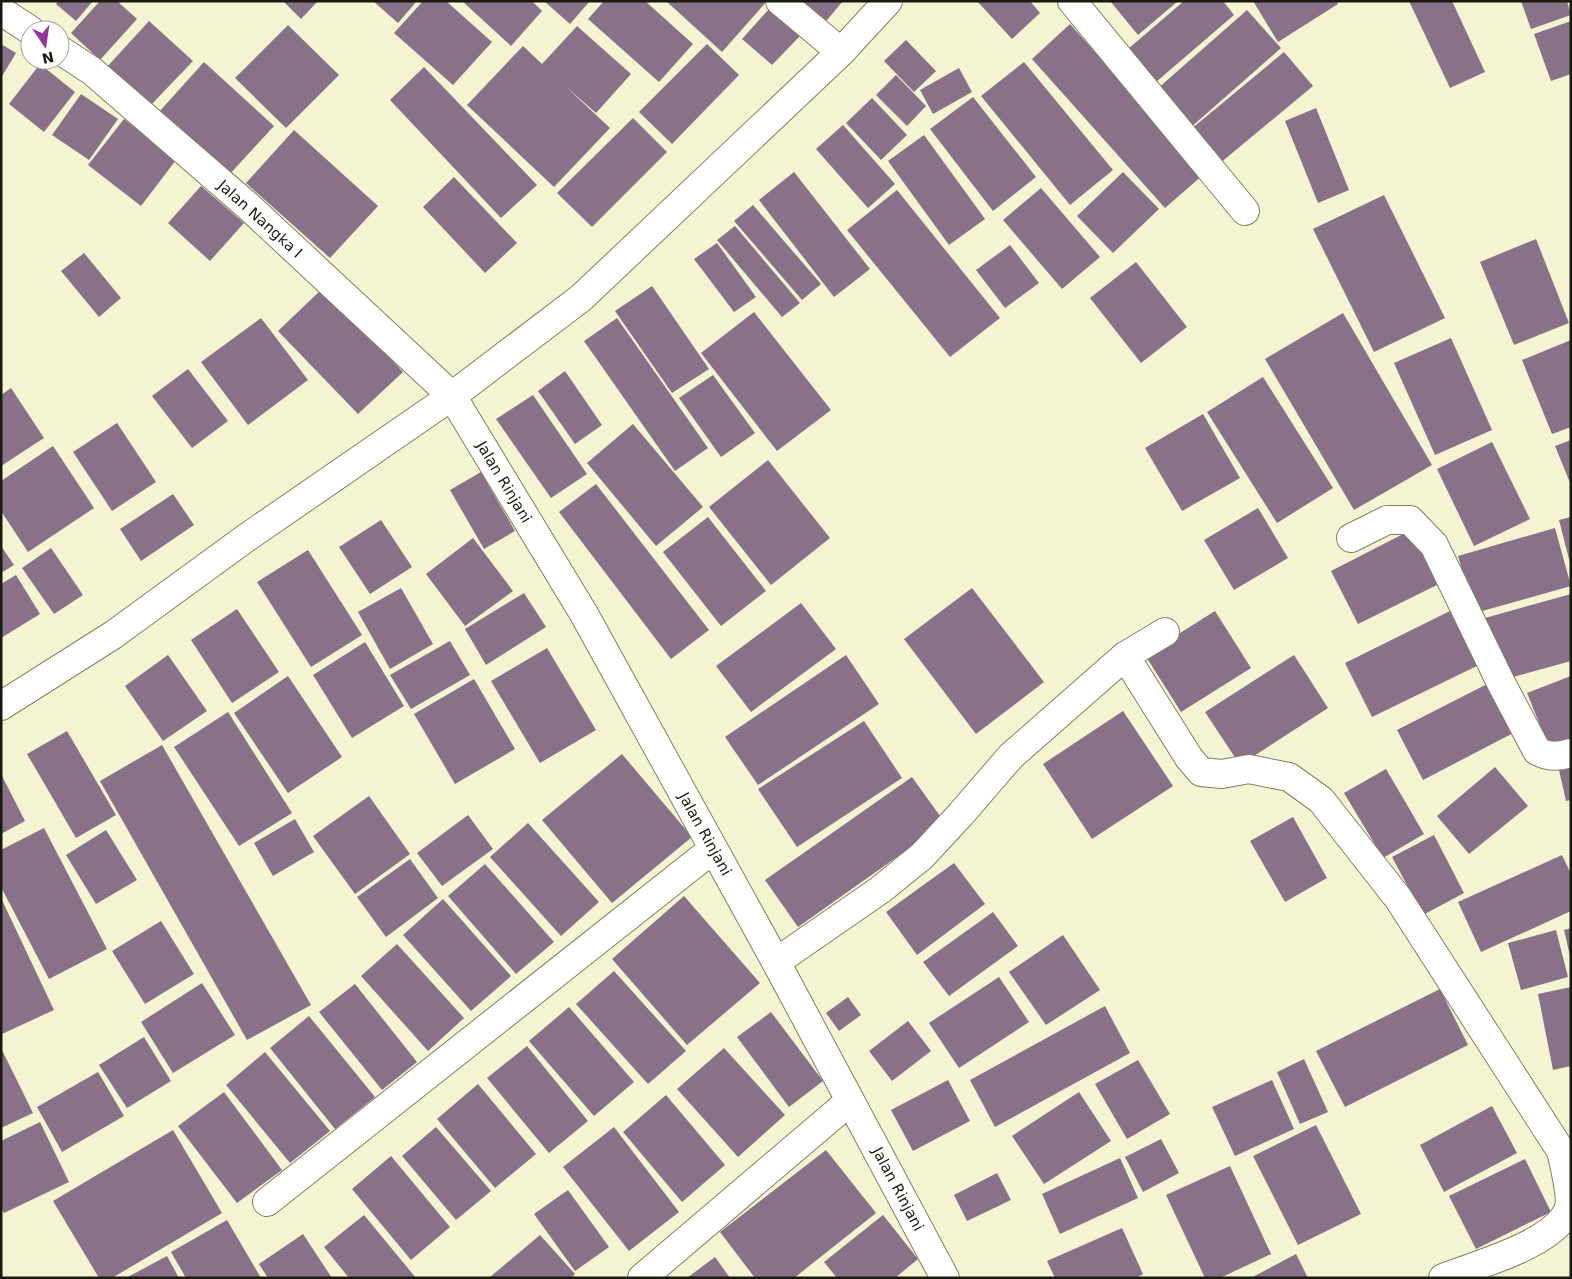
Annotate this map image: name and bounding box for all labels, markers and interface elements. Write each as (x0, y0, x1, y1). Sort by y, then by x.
north arrow (20, 20, 70, 70)
text: N (40, 49, 55, 67)
street label: Jalan Nangka I (213, 176, 306, 262)
street label: Jalan Rinjani (472, 437, 536, 526)
street label: Jalan Rinjani (674, 788, 735, 879)
street label: Jalan Rinjani (868, 1143, 928, 1234)

